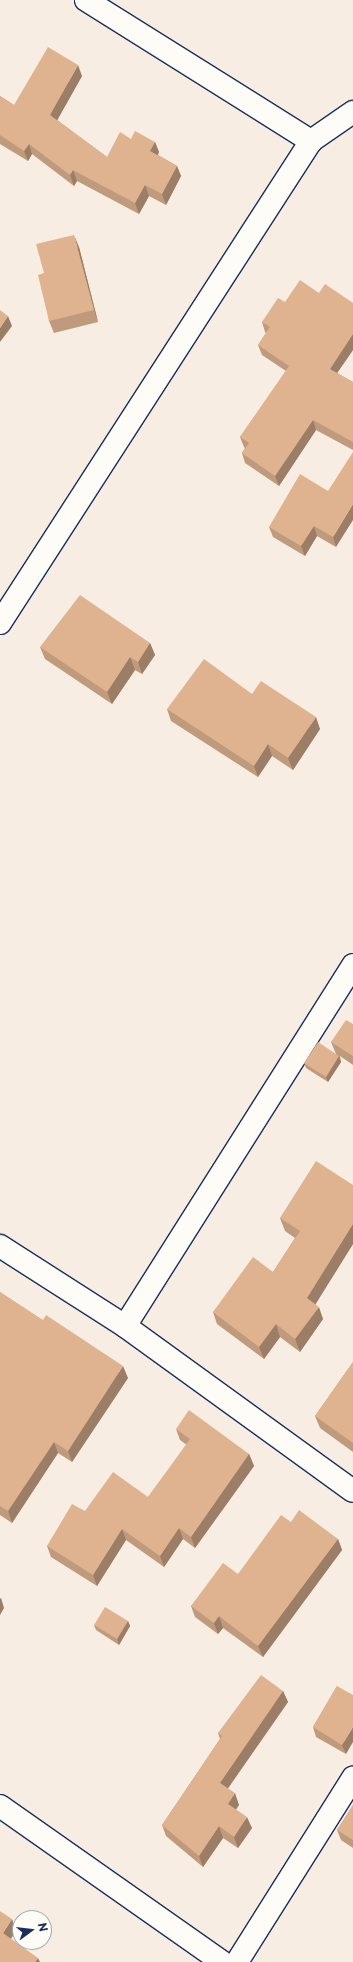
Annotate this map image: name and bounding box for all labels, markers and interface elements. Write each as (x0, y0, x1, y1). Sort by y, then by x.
north arrow (12, 1910, 52, 1950)
text: N (34, 1921, 52, 1933)

